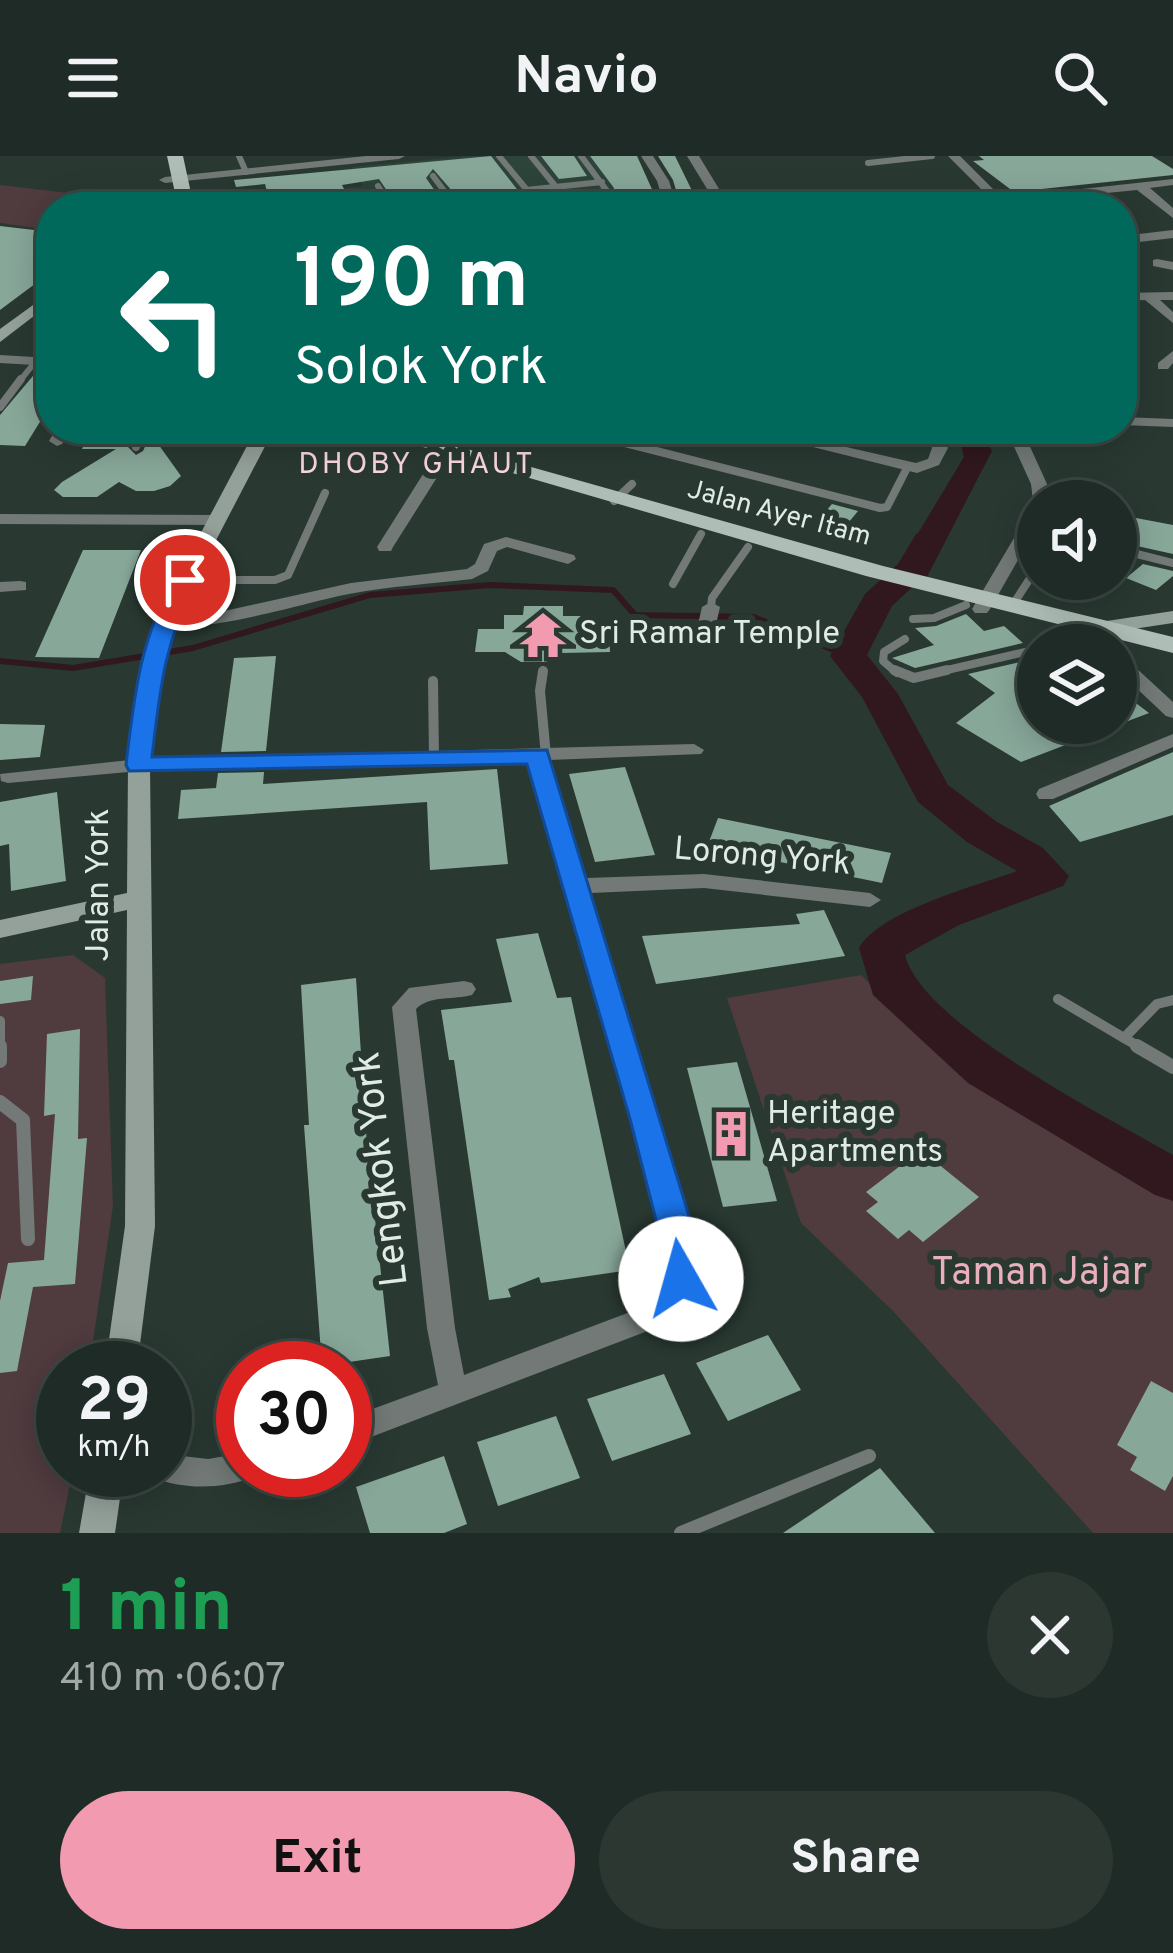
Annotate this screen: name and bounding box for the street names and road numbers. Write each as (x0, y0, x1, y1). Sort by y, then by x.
street label: Jalan Ayer Itam (683, 473, 875, 555)
street label: Jalan York (79, 808, 121, 962)
street label: Lorong York (672, 829, 852, 887)
street label: Lengkok York (344, 1049, 422, 1289)

